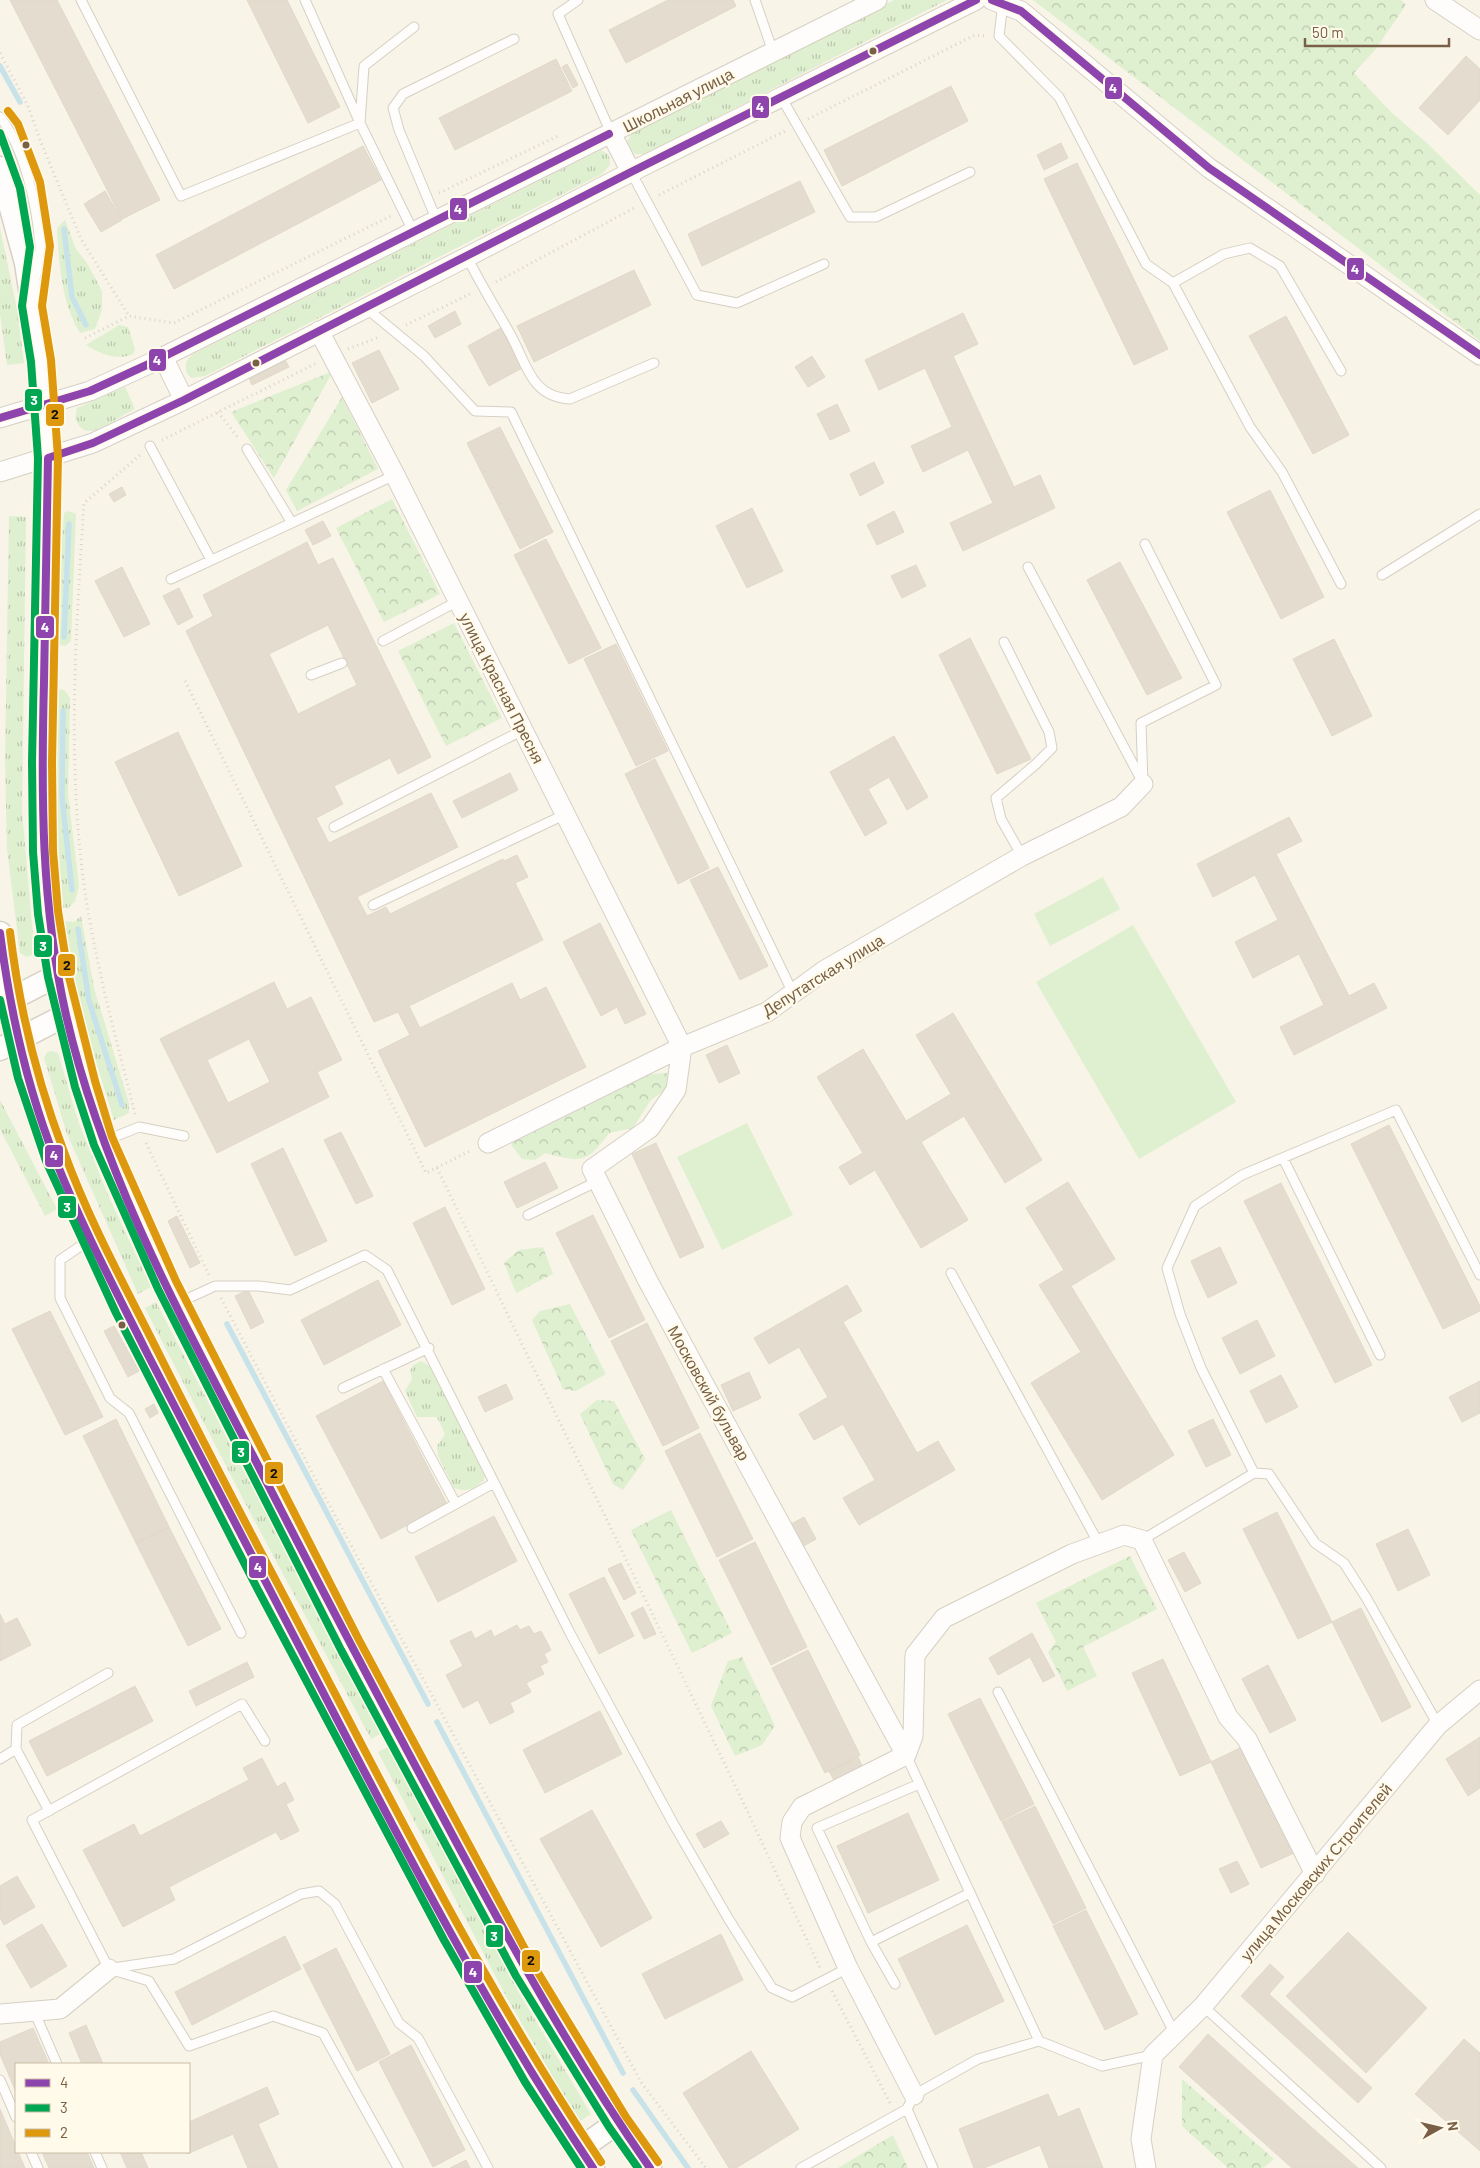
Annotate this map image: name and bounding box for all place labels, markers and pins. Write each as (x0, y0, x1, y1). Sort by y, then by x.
unlabelled marker (868, 46, 878, 56)
unlabelled marker (21, 140, 31, 150)
unlabelled marker (251, 358, 261, 368)
unlabelled marker (117, 1320, 127, 1330)

